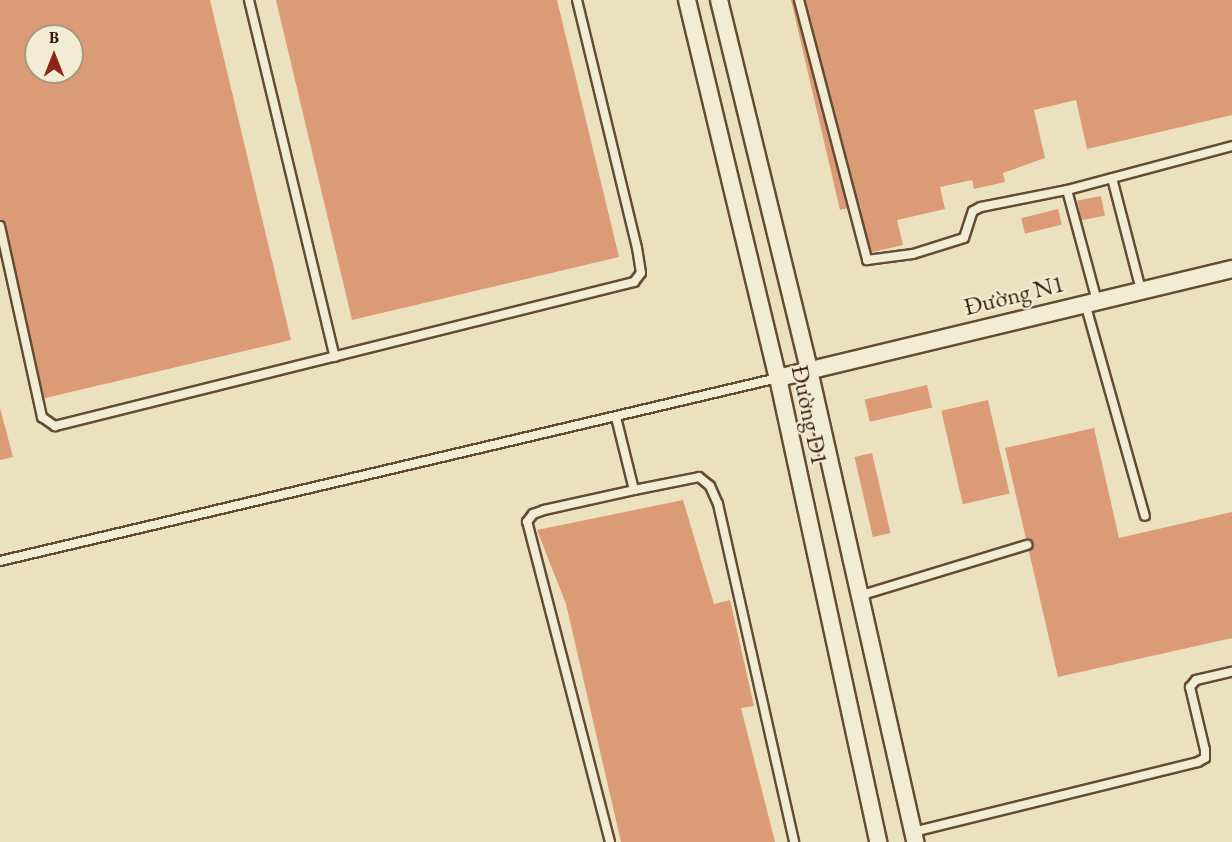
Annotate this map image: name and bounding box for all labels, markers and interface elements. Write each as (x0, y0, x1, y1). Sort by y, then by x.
north arrow (24, 24, 84, 84)
text: B (49, 27, 59, 48)
street label: Đường N1 (961, 269, 1067, 321)
street label: Đường D1 (785, 362, 835, 468)

